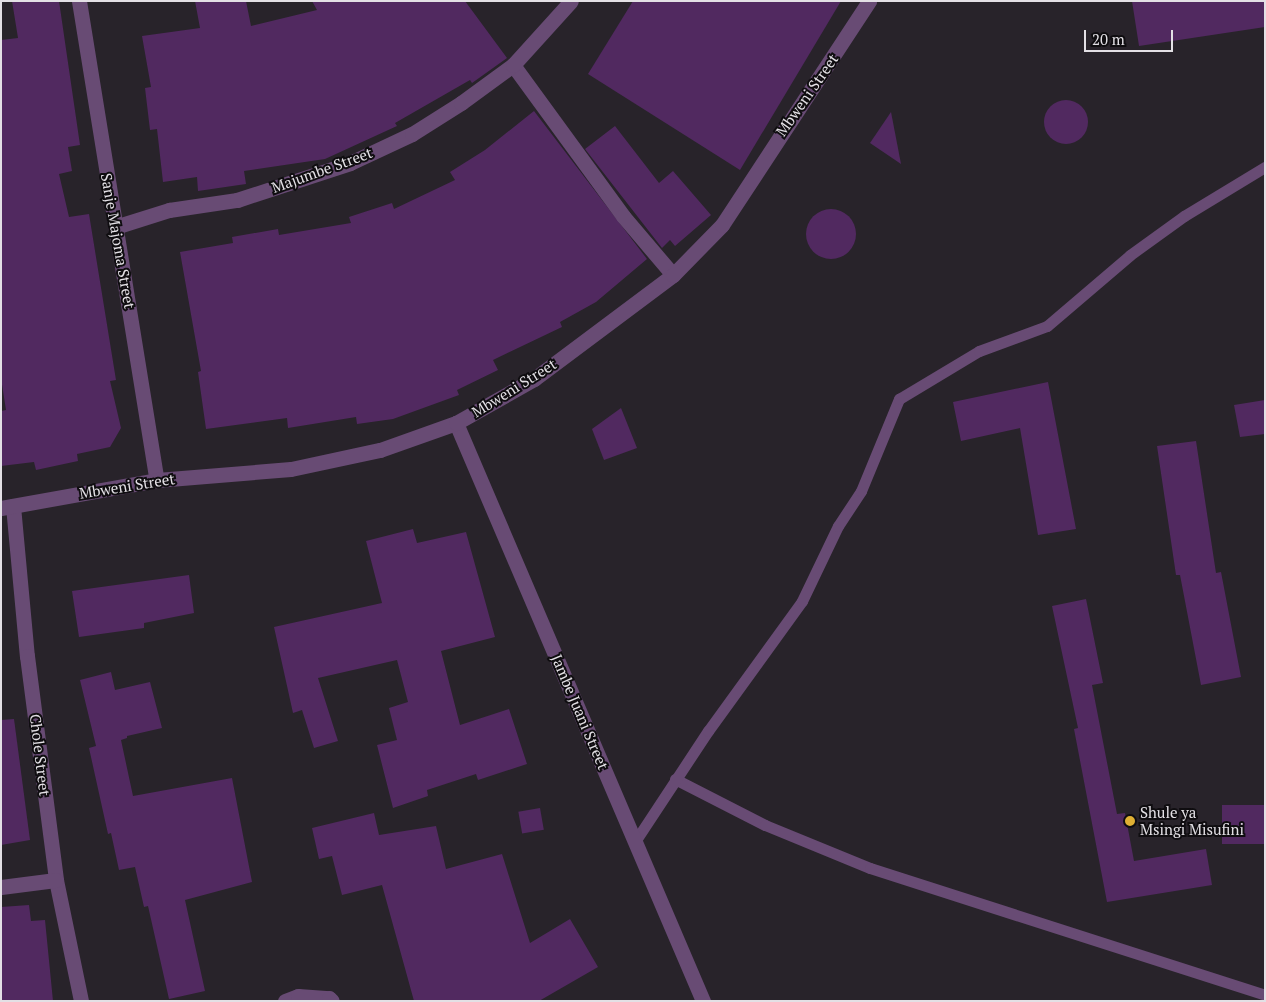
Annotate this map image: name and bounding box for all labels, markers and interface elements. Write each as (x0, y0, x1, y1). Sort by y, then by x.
scale bar (1086, 20, 1175, 52)
text: 20 m (1092, 29, 1125, 49)
street label: Mbweni Street (772, 50, 842, 140)
street label: Majumbe Street (269, 143, 375, 197)
street label: Sanje Majoma Street (97, 172, 139, 310)
street label: Mbweni Street (468, 355, 560, 421)
street label: Mbweni Street (78, 470, 176, 502)
street label: Jambe Juani Street (548, 652, 612, 772)
street label: Chole Street (26, 713, 54, 797)
place label: Shule ya Msingi Misufini (1140, 803, 1244, 838)
marker: Shule ya Msingi Misufini (1124, 815, 1136, 827)

